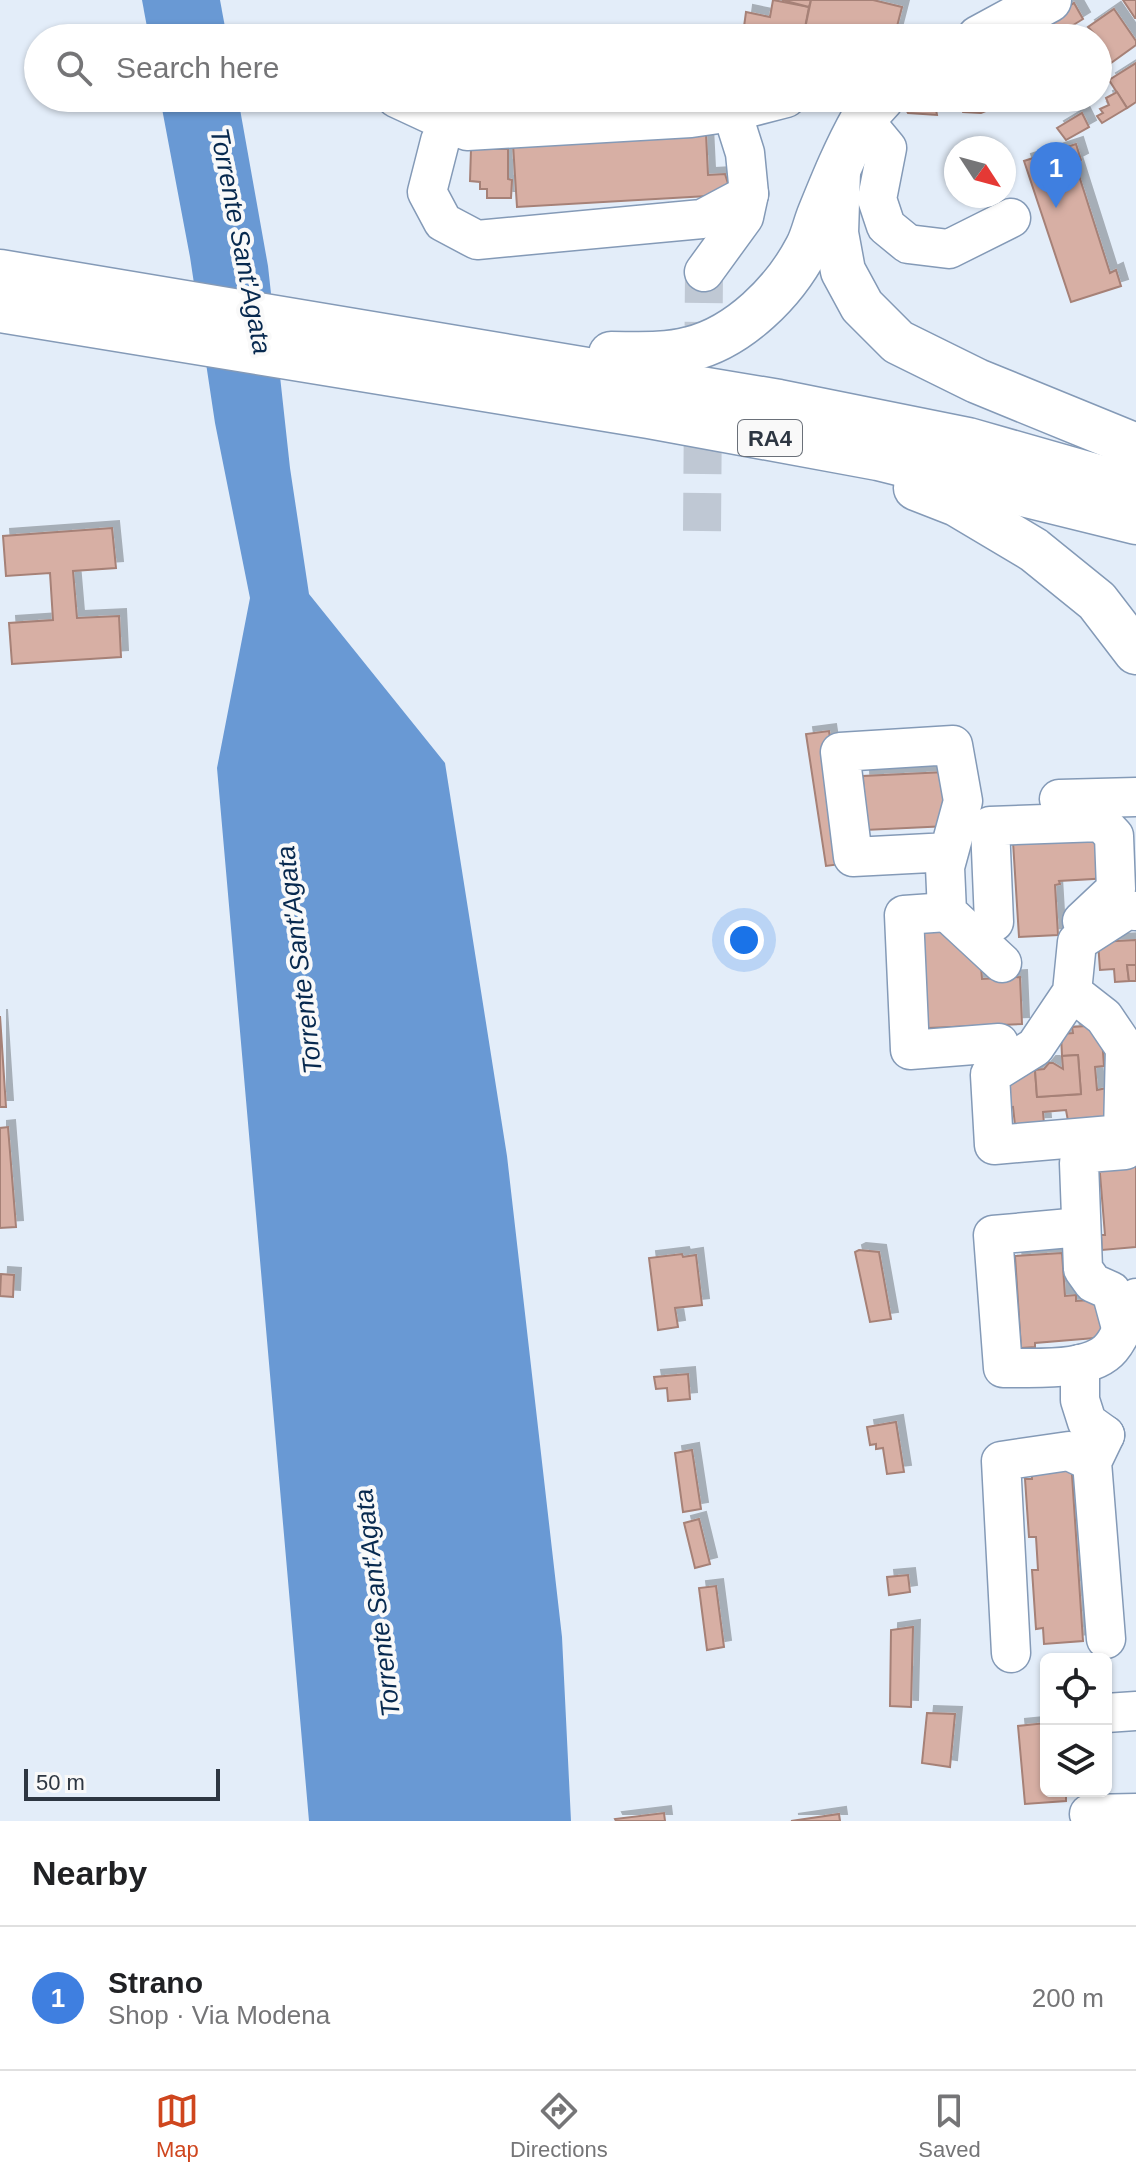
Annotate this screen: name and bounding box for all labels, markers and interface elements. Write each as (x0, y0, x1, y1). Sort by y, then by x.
search box (24, 24, 1112, 112)
icon: search (52, 46, 96, 90)
text: Search here (116, 51, 279, 84)
water label: Torrente Sant'Agata (204, 125, 278, 357)
north arrow (944, 136, 1016, 208)
pin: 1 (1030, 142, 1082, 208)
road number: RA4 (738, 420, 802, 456)
water label: Torrente Sant'Agata (270, 844, 328, 1076)
your location (724, 920, 764, 960)
water label: Torrente Sant'Agata (348, 1487, 406, 1719)
map controls (1040, 1653, 1112, 1797)
button: locate (1040, 1653, 1112, 1725)
button: layers (1040, 1725, 1112, 1797)
scale bar (24, 1765, 220, 1801)
text: 50 m (36, 1770, 85, 1795)
text: Nearby (32, 1854, 147, 1892)
text: Strano (108, 1966, 203, 1999)
text: 1 (51, 1983, 65, 2013)
text: 200 m (1032, 1983, 1104, 2013)
text: Shop · Via Modena (108, 2000, 330, 2030)
tab: Map (155, 2089, 199, 2163)
tab: Directions (510, 2089, 608, 2163)
tab: Saved (918, 2089, 981, 2163)

